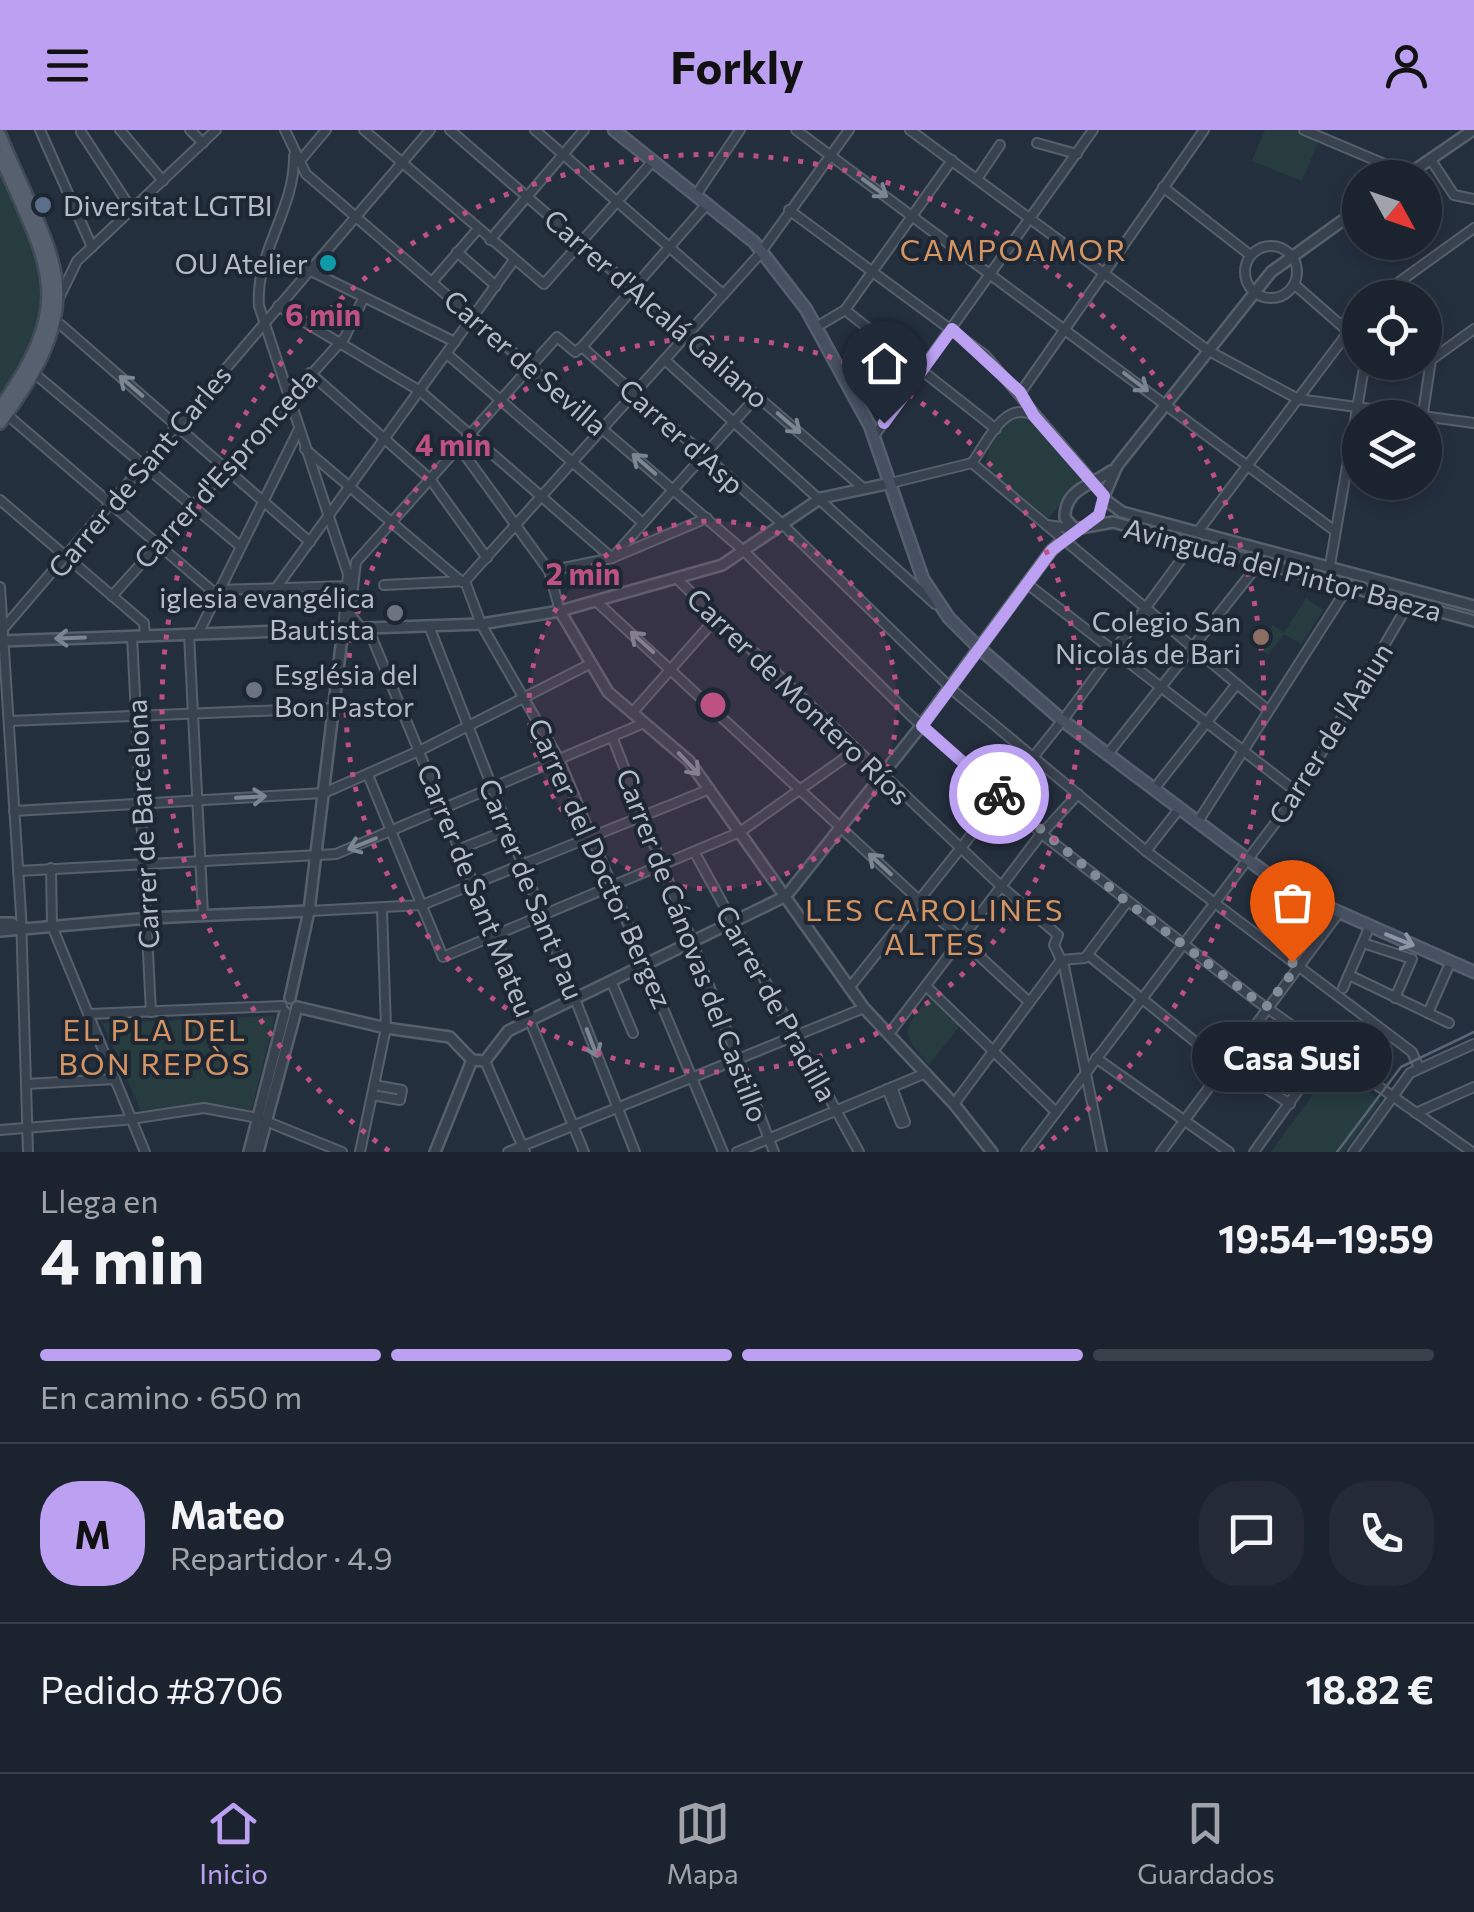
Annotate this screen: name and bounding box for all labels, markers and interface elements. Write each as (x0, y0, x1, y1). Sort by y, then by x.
icon: menu (40, 38, 95, 93)
text: Forkly (670, 38, 804, 93)
icon: person (1379, 38, 1434, 93)
north arrow (1342, 160, 1442, 260)
map controls (1342, 160, 1442, 500)
one-way arrow (861, 177, 888, 198)
place label: Diversitat LGTBI (63, 188, 273, 222)
marker: Diversitat LGTBI (32, 194, 54, 216)
street label: Carrer d'Alcalá Galiano (538, 201, 776, 415)
district label: CAMPOAMOR (900, 230, 1128, 267)
place label: OU Atelier (175, 246, 308, 280)
marker: OU Atelier (317, 252, 339, 274)
button: locate (1342, 280, 1442, 380)
street label: Carrer de Sevilla (438, 282, 614, 442)
text: 6 min (285, 295, 361, 332)
pin (842, 321, 927, 424)
icon: home (857, 336, 912, 391)
street label: Carrer de Sant Carles (40, 358, 238, 584)
street label: Carrer d'Espronceda (126, 361, 324, 575)
street label: Carrer d'Asp (613, 371, 751, 501)
one-way arrow (1122, 371, 1149, 392)
one-way arrow (119, 374, 144, 397)
button: layers (1342, 400, 1442, 500)
one-way arrow (775, 411, 801, 434)
text: 4 min (415, 425, 491, 462)
one-way arrow (632, 452, 657, 475)
street label: Avinguda del Pintor Baeza (1120, 510, 1446, 628)
text: 2 min (546, 554, 620, 591)
place label: iglesia evangélica Bautista (159, 580, 375, 646)
street label: Carrer de Montero Ríos (680, 581, 918, 811)
marker: iglesia evangélica Bautista (384, 602, 406, 624)
place label: Colegio San Nicolás de Bari (1055, 604, 1241, 670)
marker: Colegio San Nicolás de Bari (1250, 626, 1272, 648)
one-way arrow (55, 629, 87, 648)
one-way arrow (630, 631, 655, 654)
street label: Carrer de l'Aaiun (1261, 636, 1399, 830)
place label: Església del Bon Pastor (274, 657, 418, 723)
marker: Església del Bon Pastor (243, 679, 265, 701)
centre of rings (695, 687, 731, 723)
street label: Carrer de Barcelona (118, 698, 166, 950)
street label: Carrer del Doctor Bergez (522, 713, 680, 1013)
courier (949, 744, 1049, 844)
one-way arrow (677, 751, 701, 775)
street label: Carrer de Sant Mateu (411, 758, 543, 1022)
street label: Carrer de Cánovas del Castillo (610, 764, 776, 1126)
icon: bike (972, 767, 1027, 822)
street label: Carrer de Sant Pau (472, 774, 592, 1004)
one-way arrow (235, 787, 267, 806)
one-way arrow (347, 836, 377, 854)
one-way arrow (868, 853, 893, 876)
pin (1250, 860, 1335, 963)
icon: bag (1265, 875, 1320, 930)
district label: LES CAROLINES ALTES (805, 890, 1065, 961)
street label: Carrer de Pradilla (709, 899, 845, 1107)
one-way arrow (1385, 933, 1415, 951)
district label: EL PLA DEL BON REPÒS (58, 1010, 252, 1081)
callout: Casa Susi (1192, 1022, 1392, 1092)
one-way arrow (584, 1026, 602, 1057)
text: Casa Susi (1223, 1037, 1361, 1077)
text: Llega en (40, 1180, 159, 1220)
text: 19:54–19:59 (1218, 1214, 1434, 1261)
text: 4 min (40, 1218, 205, 1297)
text: En camino · 650 m (40, 1376, 302, 1416)
button: chat (1199, 1481, 1304, 1586)
button: phone (1329, 1481, 1434, 1586)
text: Mateo (170, 1490, 285, 1537)
text: M (74, 1510, 111, 1557)
text: Repartidor · 4.9 (170, 1537, 393, 1577)
text: Pedido #8706 (40, 1665, 284, 1712)
text: 18.82 € (1305, 1665, 1434, 1712)
tab: Inicio (199, 1796, 268, 1890)
tab: Mapa (666, 1796, 739, 1890)
tab: Guardados (1137, 1796, 1275, 1890)

